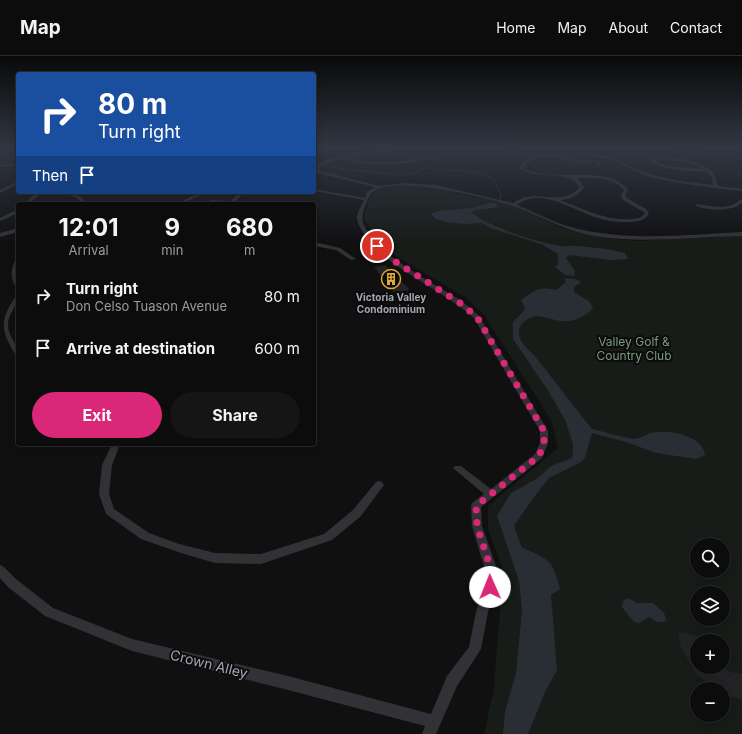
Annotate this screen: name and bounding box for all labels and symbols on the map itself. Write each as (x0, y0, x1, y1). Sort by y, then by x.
pin (360, 229, 394, 263)
building icon: Victoria Valley Condominium (380, 268, 402, 290)
place label: Victoria Valley Condominium (356, 291, 426, 315)
park label: Valley Golf & Country Club (596, 334, 672, 363)
position arrow (469, 566, 511, 608)
street label: Crown Alley (169, 646, 250, 681)

